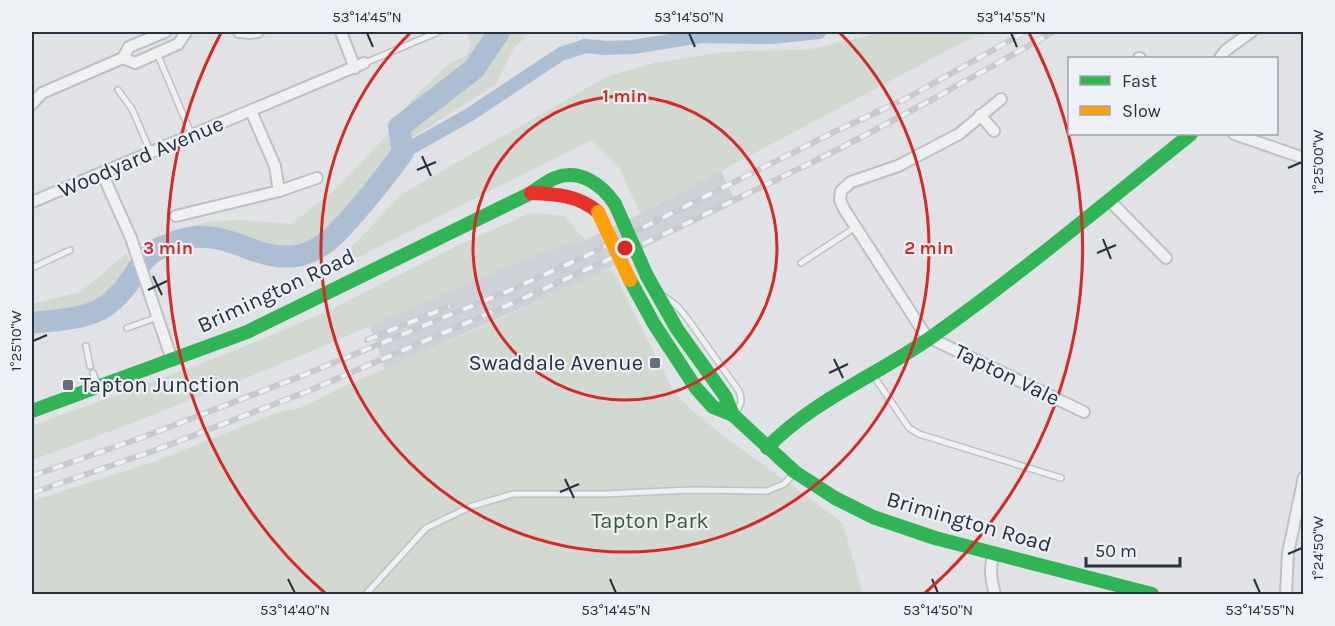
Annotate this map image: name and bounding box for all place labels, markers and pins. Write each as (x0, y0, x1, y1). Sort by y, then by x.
centre of rings (615, 238, 635, 258)
place label: Swaddale Avenue (468, 350, 643, 376)
marker: Swaddale Avenue (648, 356, 662, 370)
place label: Tapton Junction (80, 372, 240, 398)
marker: Tapton Junction (61, 378, 75, 392)

